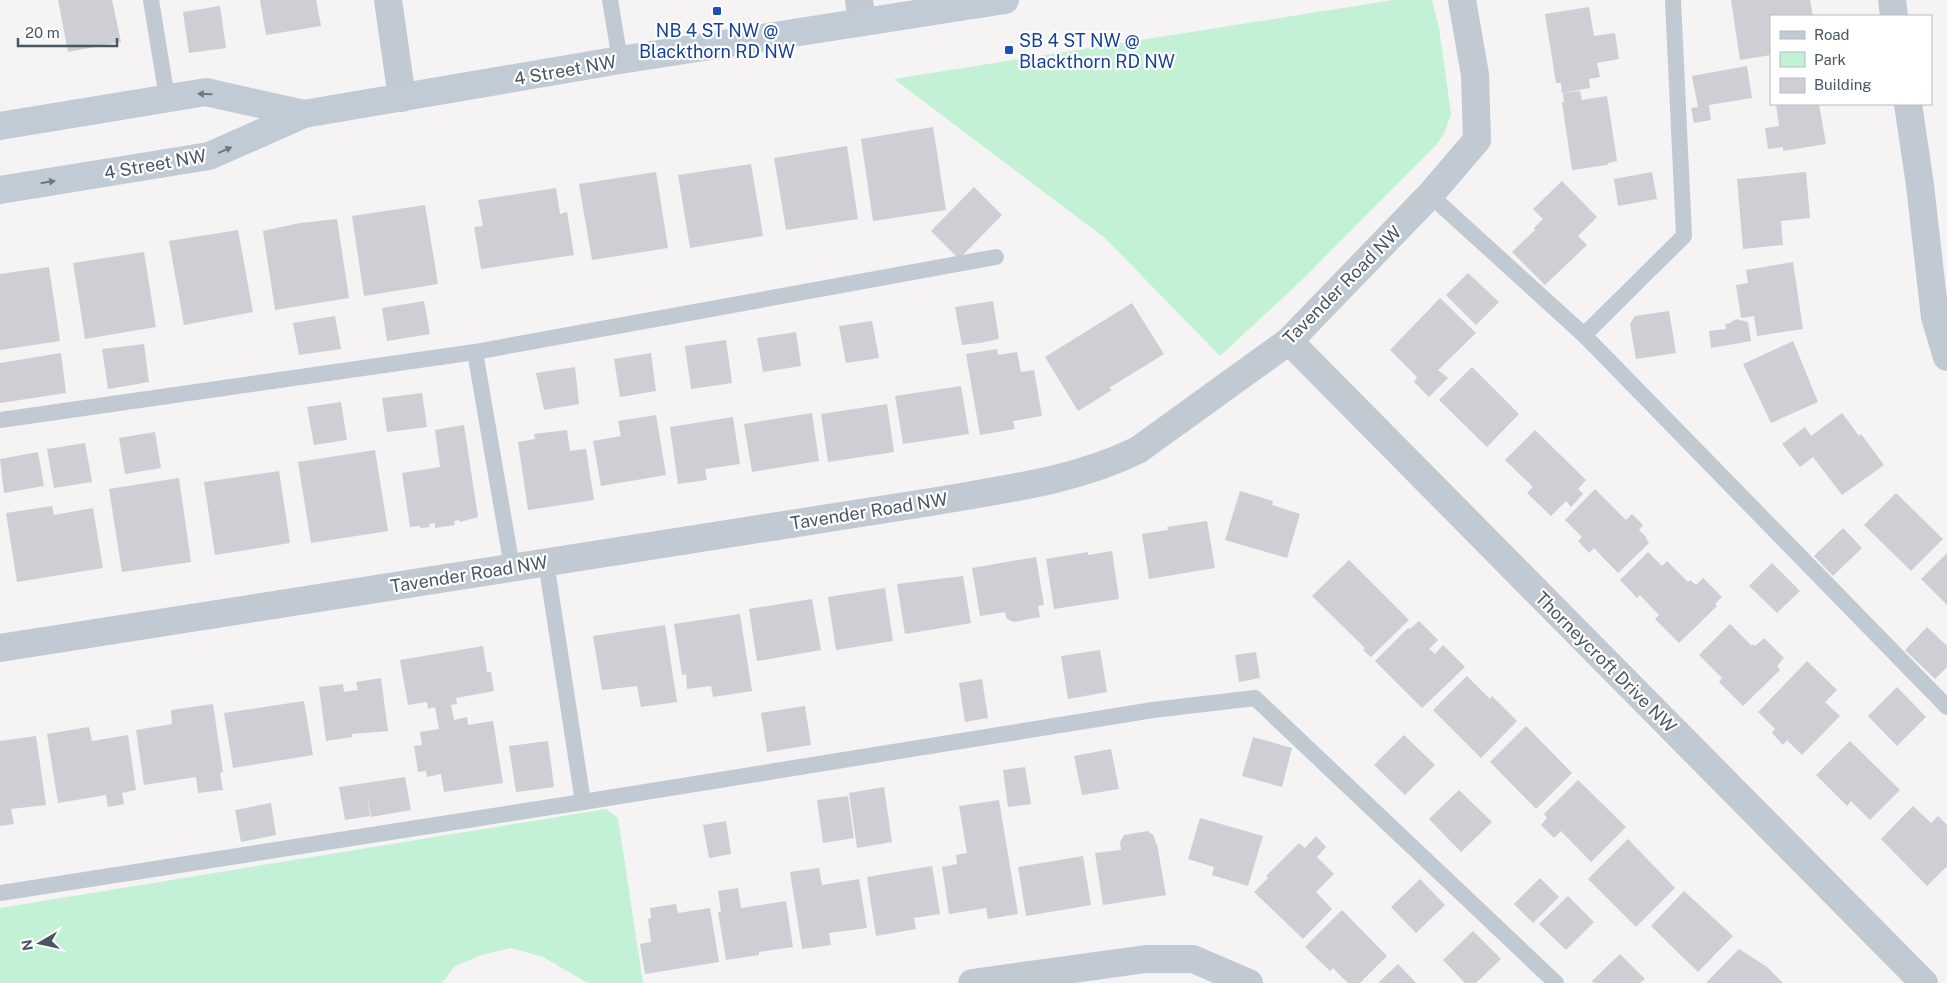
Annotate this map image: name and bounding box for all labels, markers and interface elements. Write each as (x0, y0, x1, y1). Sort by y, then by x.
marker: NB 4 ST NW @ Blackthorn RD NW (711, 5, 723, 17)
scale bar (18, 15, 116, 47)
legend (1770, 15, 1932, 105)
place label: NB 4 ST NW @ Blackthorn RD NW (639, 20, 795, 62)
text: 20 m (25, 24, 60, 41)
text: Road (1814, 26, 1850, 43)
place label: SB 4 ST NW @ Blackthorn RD NW (1019, 30, 1175, 72)
marker: SB 4 ST NW @ Blackthorn RD NW (1003, 44, 1015, 56)
street label: 4 Street NW (512, 51, 618, 89)
text: Park (1814, 51, 1846, 68)
text: Building (1814, 76, 1872, 93)
one-way arrow (196, 90, 212, 98)
street label: 4 Street NW (102, 145, 208, 183)
one-way arrow (218, 145, 232, 153)
one-way arrow (40, 178, 56, 186)
street label: Tavender Road NW (1278, 221, 1406, 349)
street label: Tavender Road NW (789, 488, 949, 534)
street label: Tavender Road NW (389, 551, 549, 597)
street label: Thorneycroft Drive NW (1531, 587, 1681, 737)
north arrow (15, 918, 65, 968)
text: N (18, 938, 36, 952)

